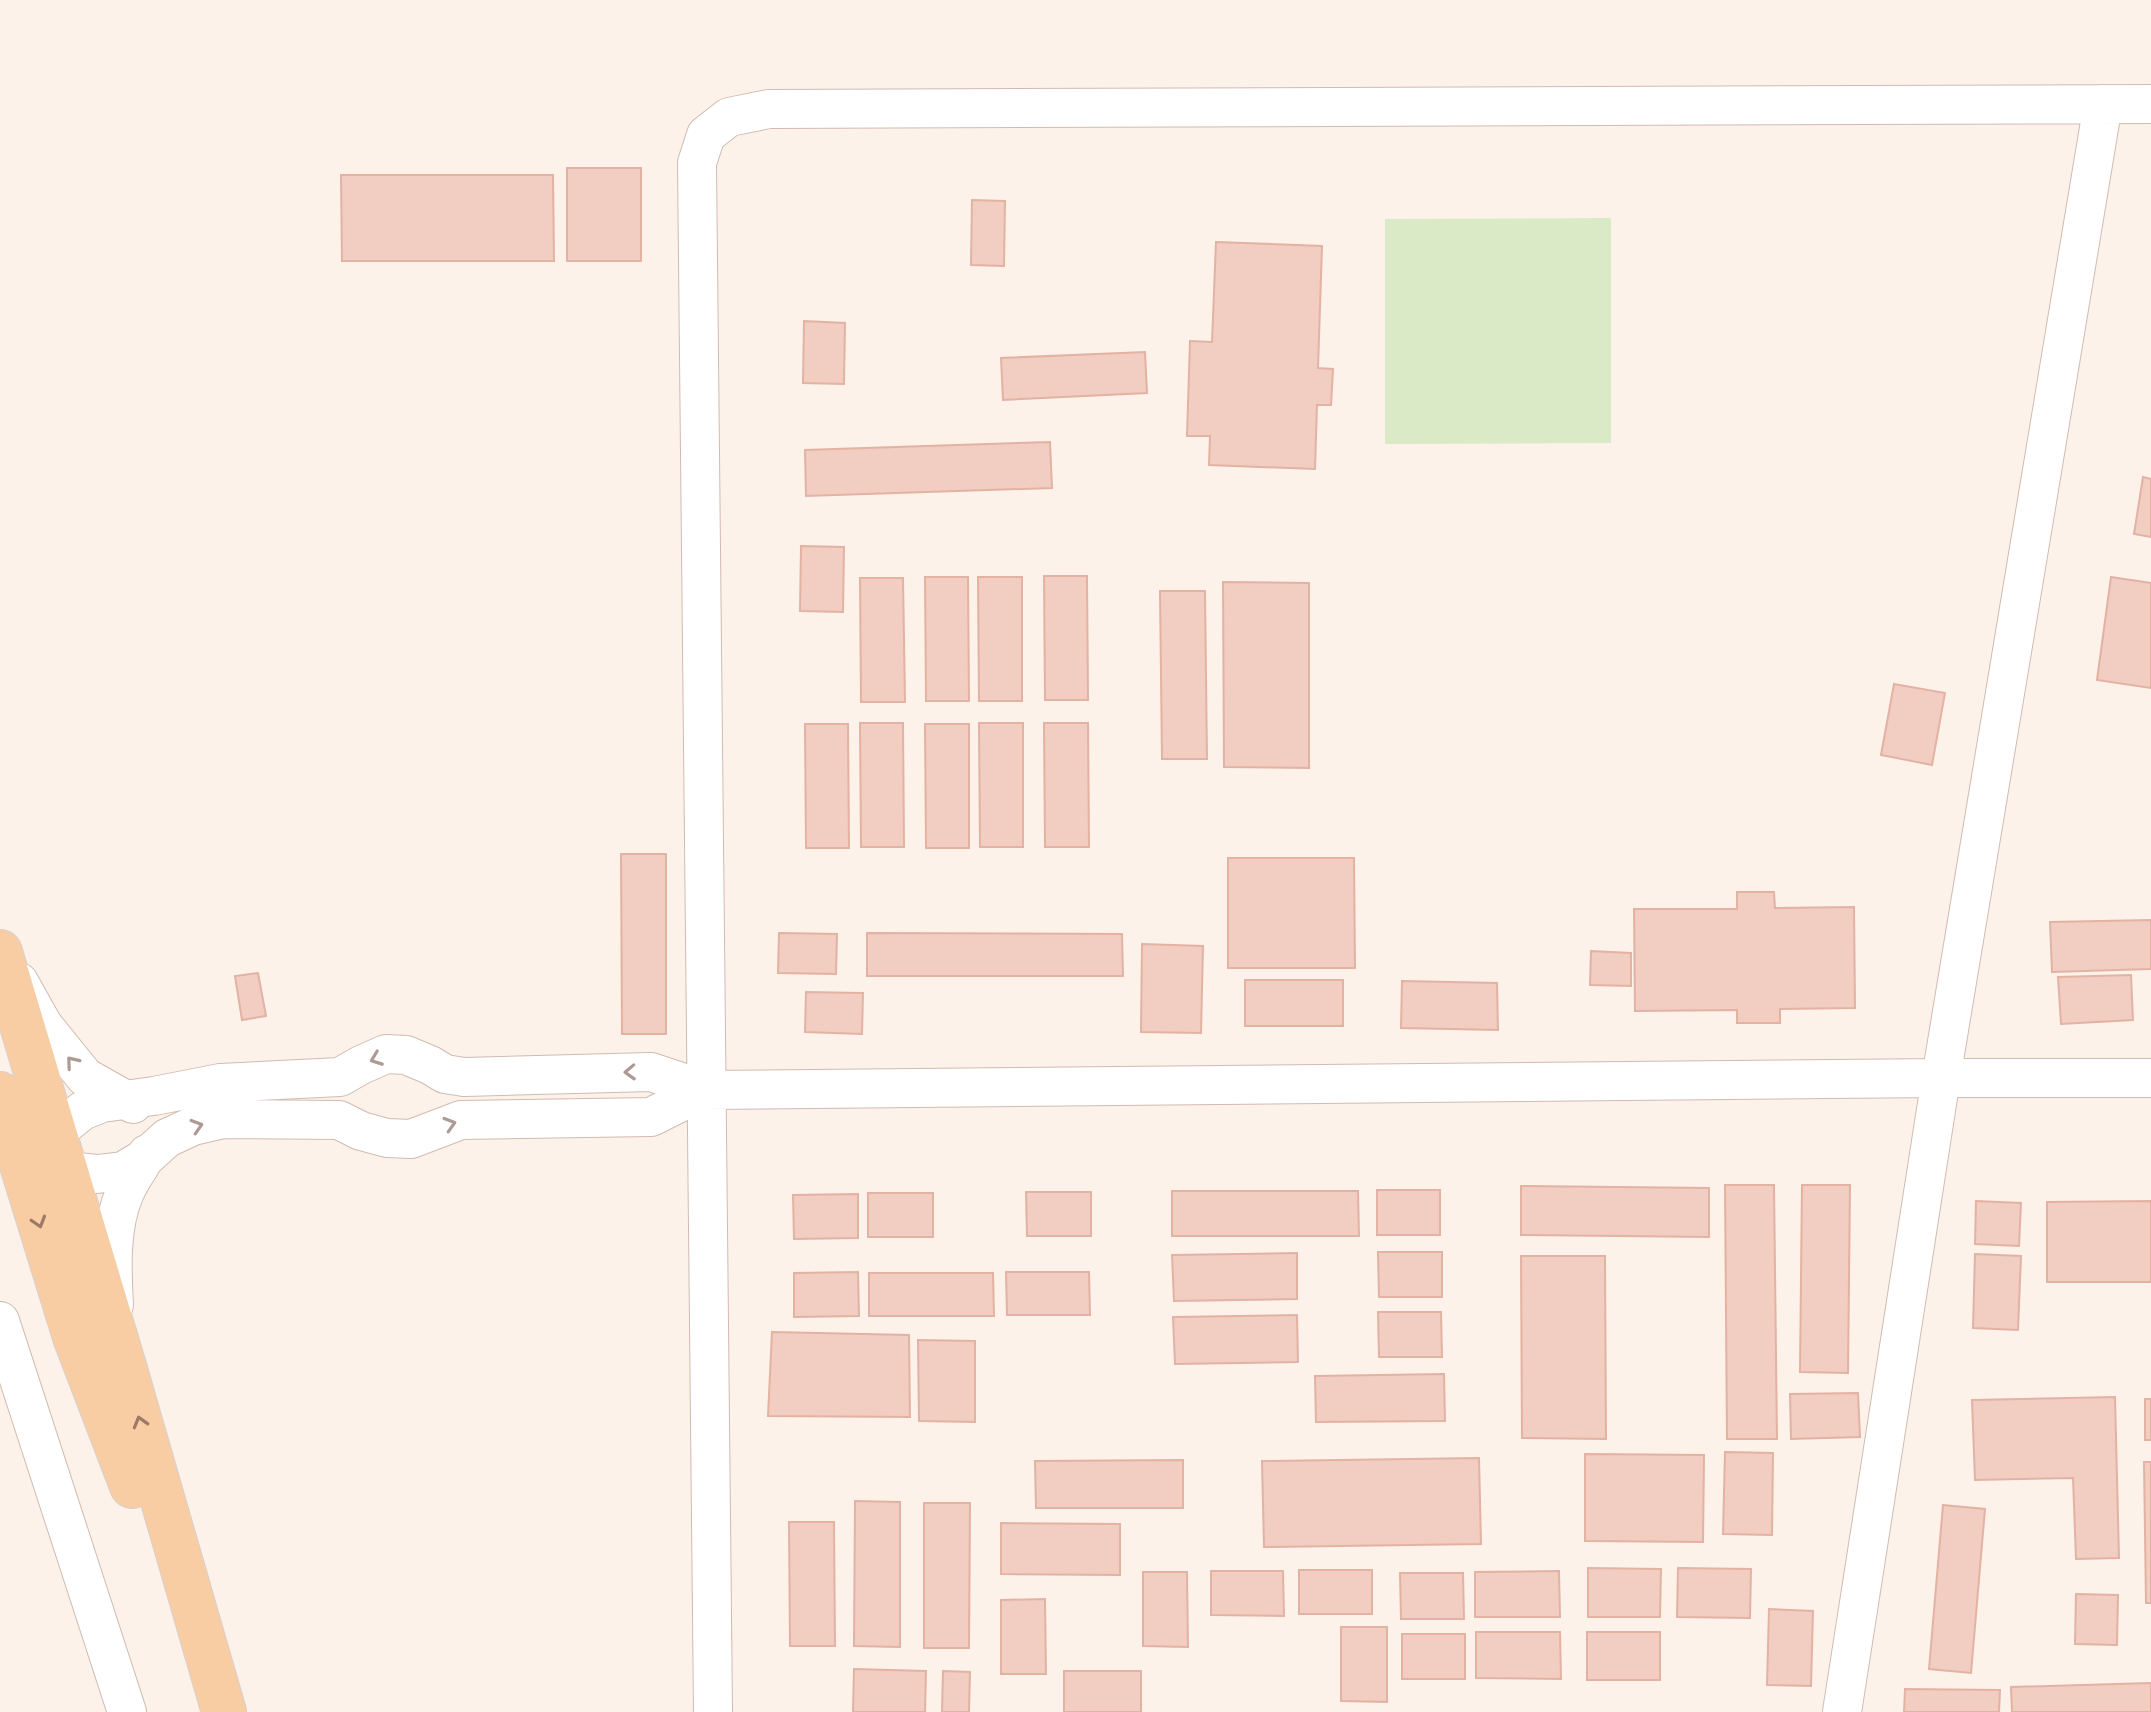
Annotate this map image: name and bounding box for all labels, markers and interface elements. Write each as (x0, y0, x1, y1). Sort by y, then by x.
one-way arrow (370, 1049, 384, 1066)
one-way arrow (67, 1056, 82, 1071)
one-way arrow (623, 1064, 636, 1081)
one-way arrow (443, 1117, 456, 1133)
one-way arrow (190, 1119, 204, 1135)
one-way arrow (30, 1215, 46, 1229)
one-way arrow (133, 1415, 149, 1429)

